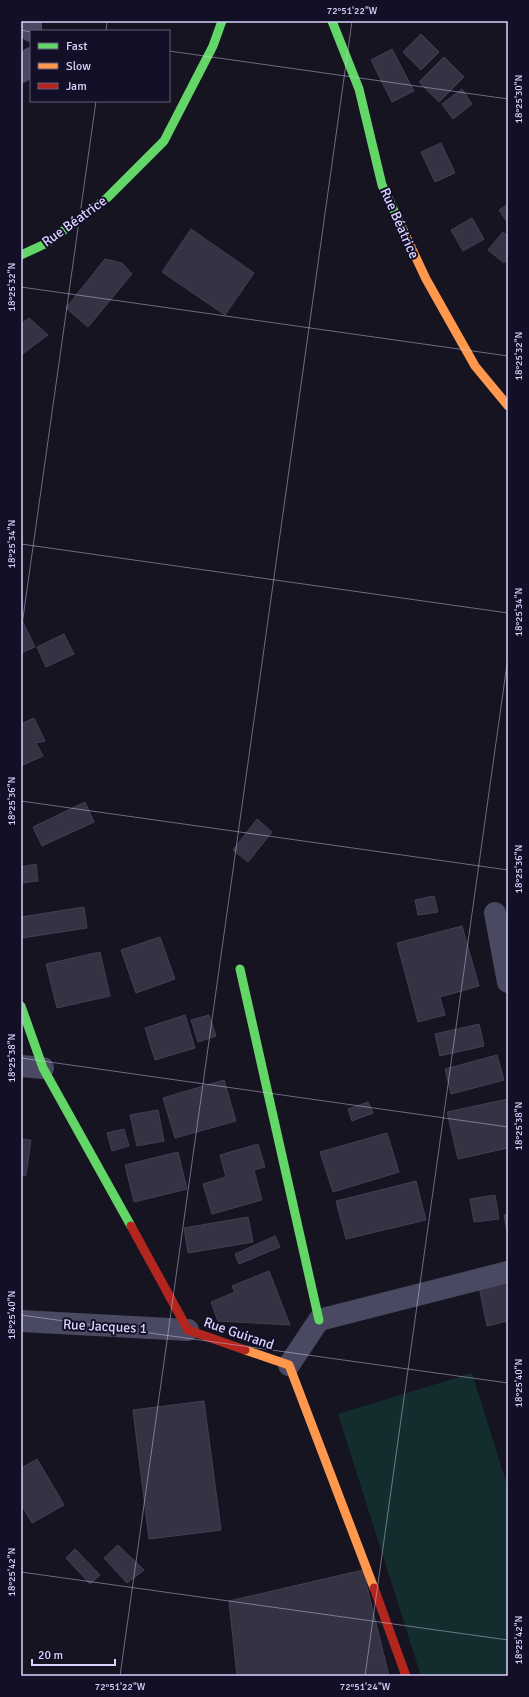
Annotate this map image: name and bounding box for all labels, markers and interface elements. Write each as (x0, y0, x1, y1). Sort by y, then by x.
text: 72°51'22"W (327, 5, 378, 17)
legend (30, 30, 170, 102)
text: Fast (66, 39, 87, 54)
text: Slow (66, 59, 91, 74)
text: 18°25'30"N (513, 75, 525, 123)
text: Jam (66, 79, 87, 94)
street label: Rue Béatrice (376, 185, 423, 261)
street label: Rue Béatrice (39, 192, 110, 251)
text: 18°25'32"N (6, 263, 18, 311)
text: 18°25'32"N (513, 332, 525, 380)
text: 18°25'34"N (6, 520, 18, 568)
text: 18°25'34"N (513, 588, 525, 636)
text: 18°25'36"N (6, 777, 18, 825)
text: 18°25'36"N (513, 845, 525, 893)
text: 18°25'38"N (6, 1034, 18, 1082)
text: 18°25'38"N (513, 1102, 525, 1150)
text: 18°25'40"N (6, 1291, 18, 1339)
street label: Rue Guirand (201, 1313, 276, 1353)
street label: Rue Jacques 1 (63, 1316, 147, 1337)
text: 18°25'40"N (513, 1359, 525, 1407)
text: 18°25'42"N (6, 1548, 18, 1596)
text: 18°25'42"N (513, 1616, 525, 1664)
scale bar (32, 1641, 115, 1667)
text: 20 m (38, 1648, 63, 1663)
text: 72°51'22"W (95, 1681, 146, 1693)
text: 72°51'24"W (340, 1681, 391, 1693)

